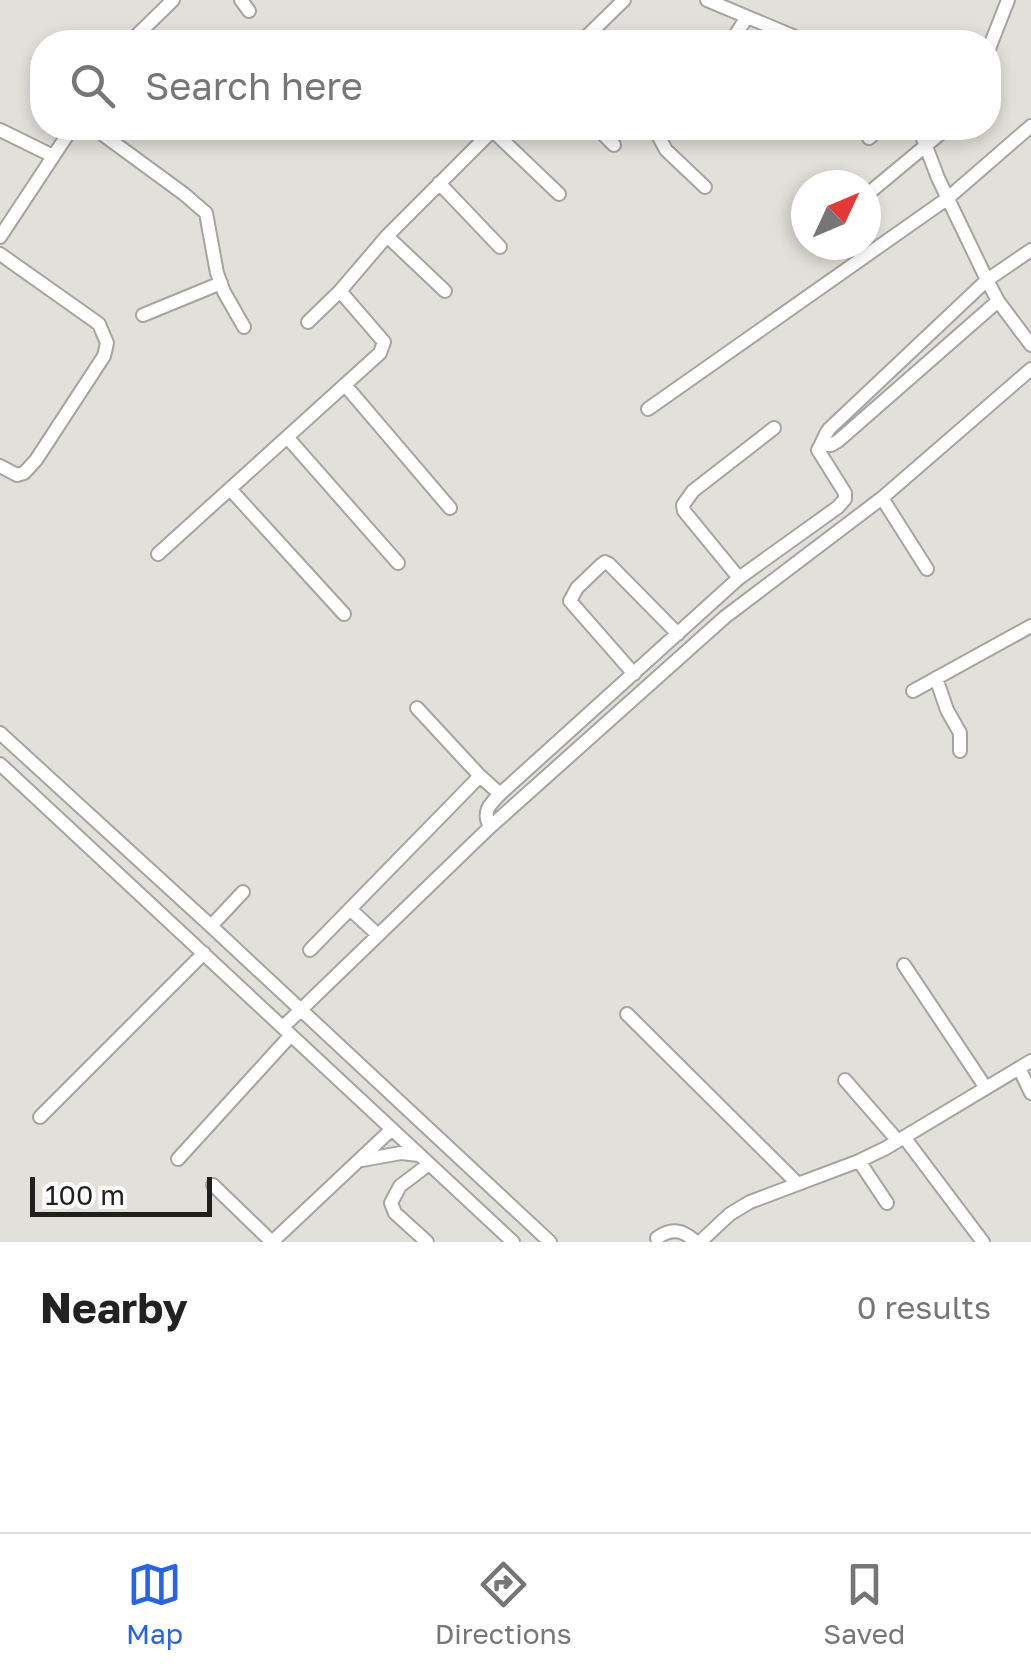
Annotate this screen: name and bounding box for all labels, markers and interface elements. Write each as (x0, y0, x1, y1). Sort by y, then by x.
search box (30, 30, 1001, 140)
icon: search (65, 58, 120, 113)
text: Search here (145, 63, 363, 108)
north arrow (791, 170, 881, 260)
scale bar (30, 1172, 212, 1216)
text: 100 m (45, 1178, 125, 1211)
text: Nearby (40, 1282, 188, 1332)
text: 0 results (857, 1288, 991, 1326)
tab: Map (126, 1557, 183, 1650)
tab: Directions (435, 1557, 572, 1650)
tab: Saved (823, 1557, 905, 1650)

